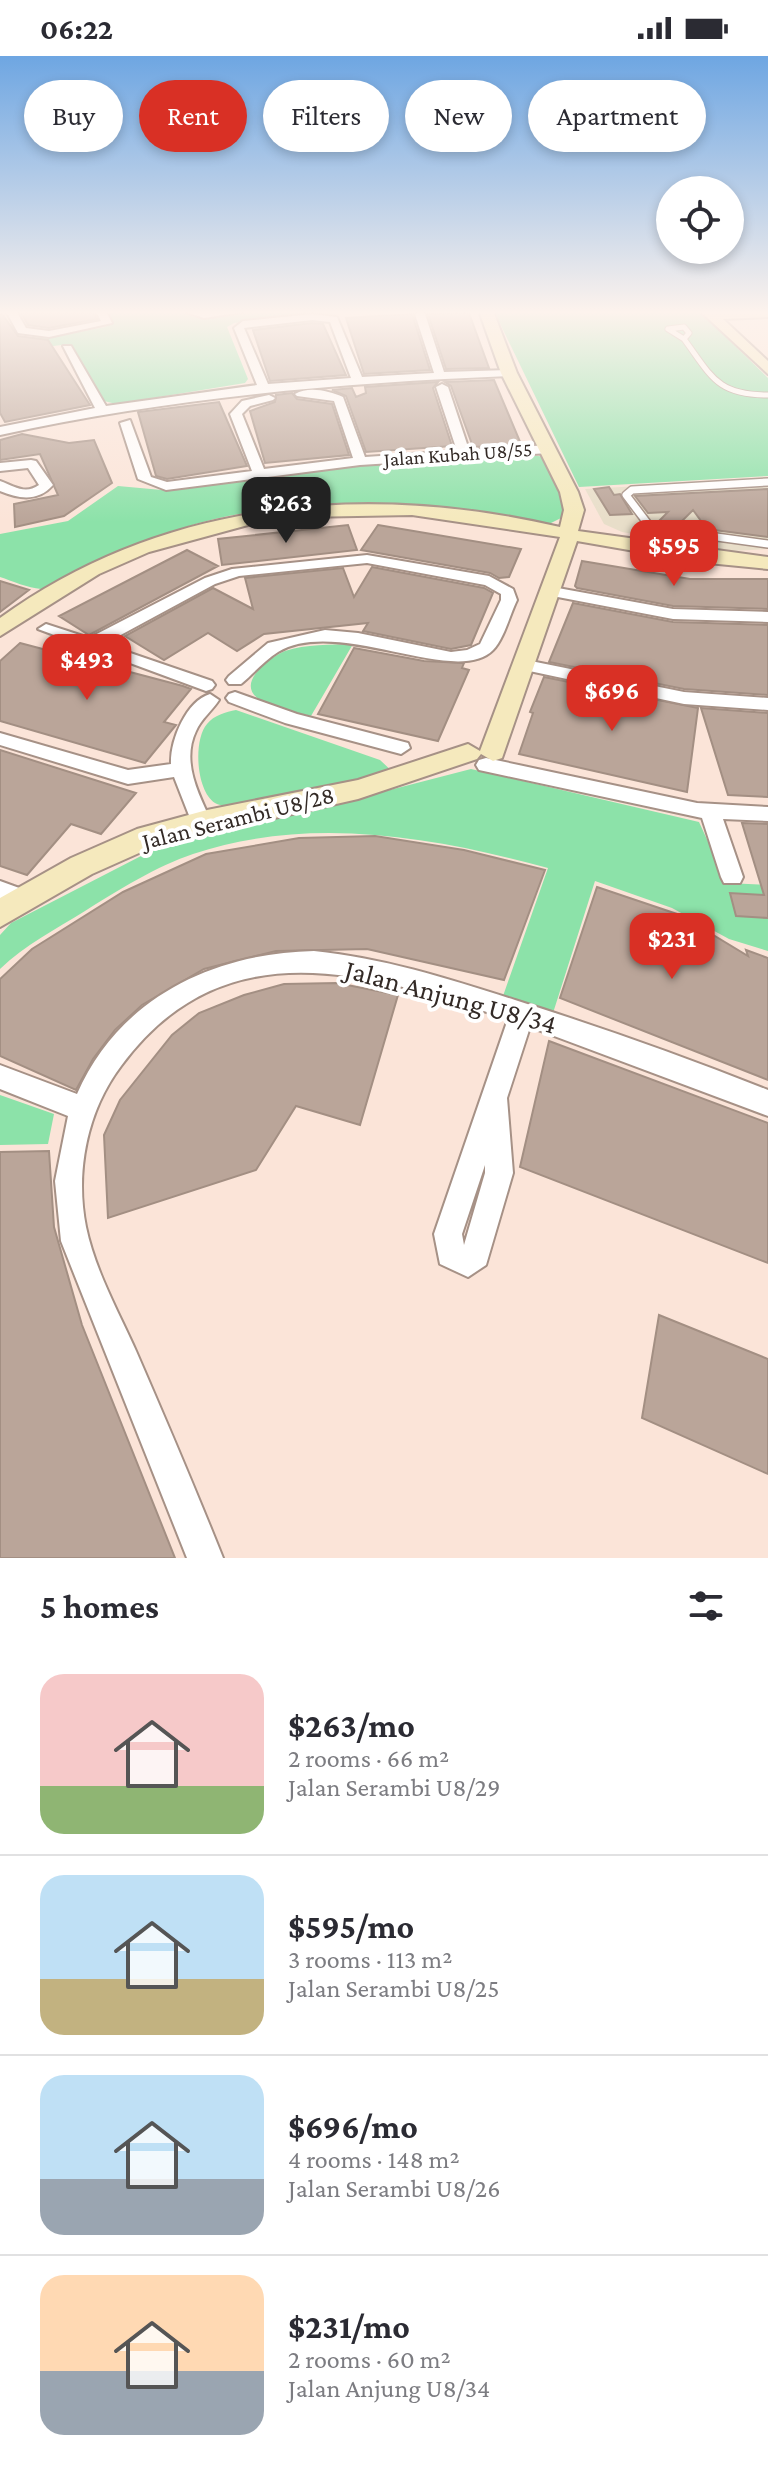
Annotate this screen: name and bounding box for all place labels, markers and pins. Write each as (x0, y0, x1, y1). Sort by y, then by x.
pin: $263 (239, 477, 333, 545)
pin: $595 (627, 520, 721, 588)
pin: $493 (40, 634, 134, 702)
pin: $696 (565, 665, 659, 733)
pin: $231 (625, 913, 719, 981)

